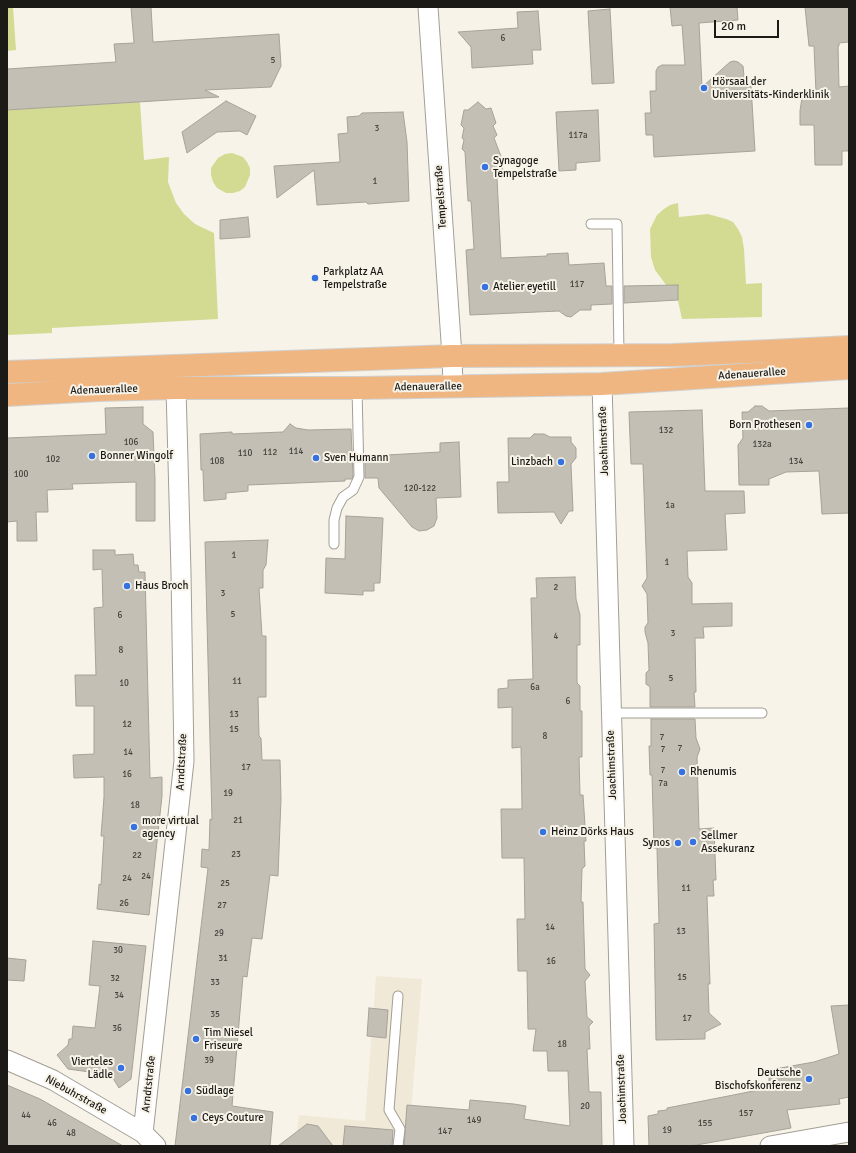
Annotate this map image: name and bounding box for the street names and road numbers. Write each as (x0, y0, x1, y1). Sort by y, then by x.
street label: Tempelstraße (432, 165, 450, 229)
street label: Adenauerallee (718, 365, 786, 383)
street label: Adenauerallee (394, 380, 462, 394)
street label: Adenauerallee (70, 382, 138, 398)
street label: Joachimstraße (596, 406, 612, 476)
street label: Joachimstraße (604, 730, 620, 800)
street label: Arndtstraße (174, 733, 190, 791)
street label: Joachimstraße (614, 1054, 630, 1124)
street label: Arndtstraße (139, 1055, 159, 1113)
street label: Niebuhrstraße (43, 1073, 109, 1117)

